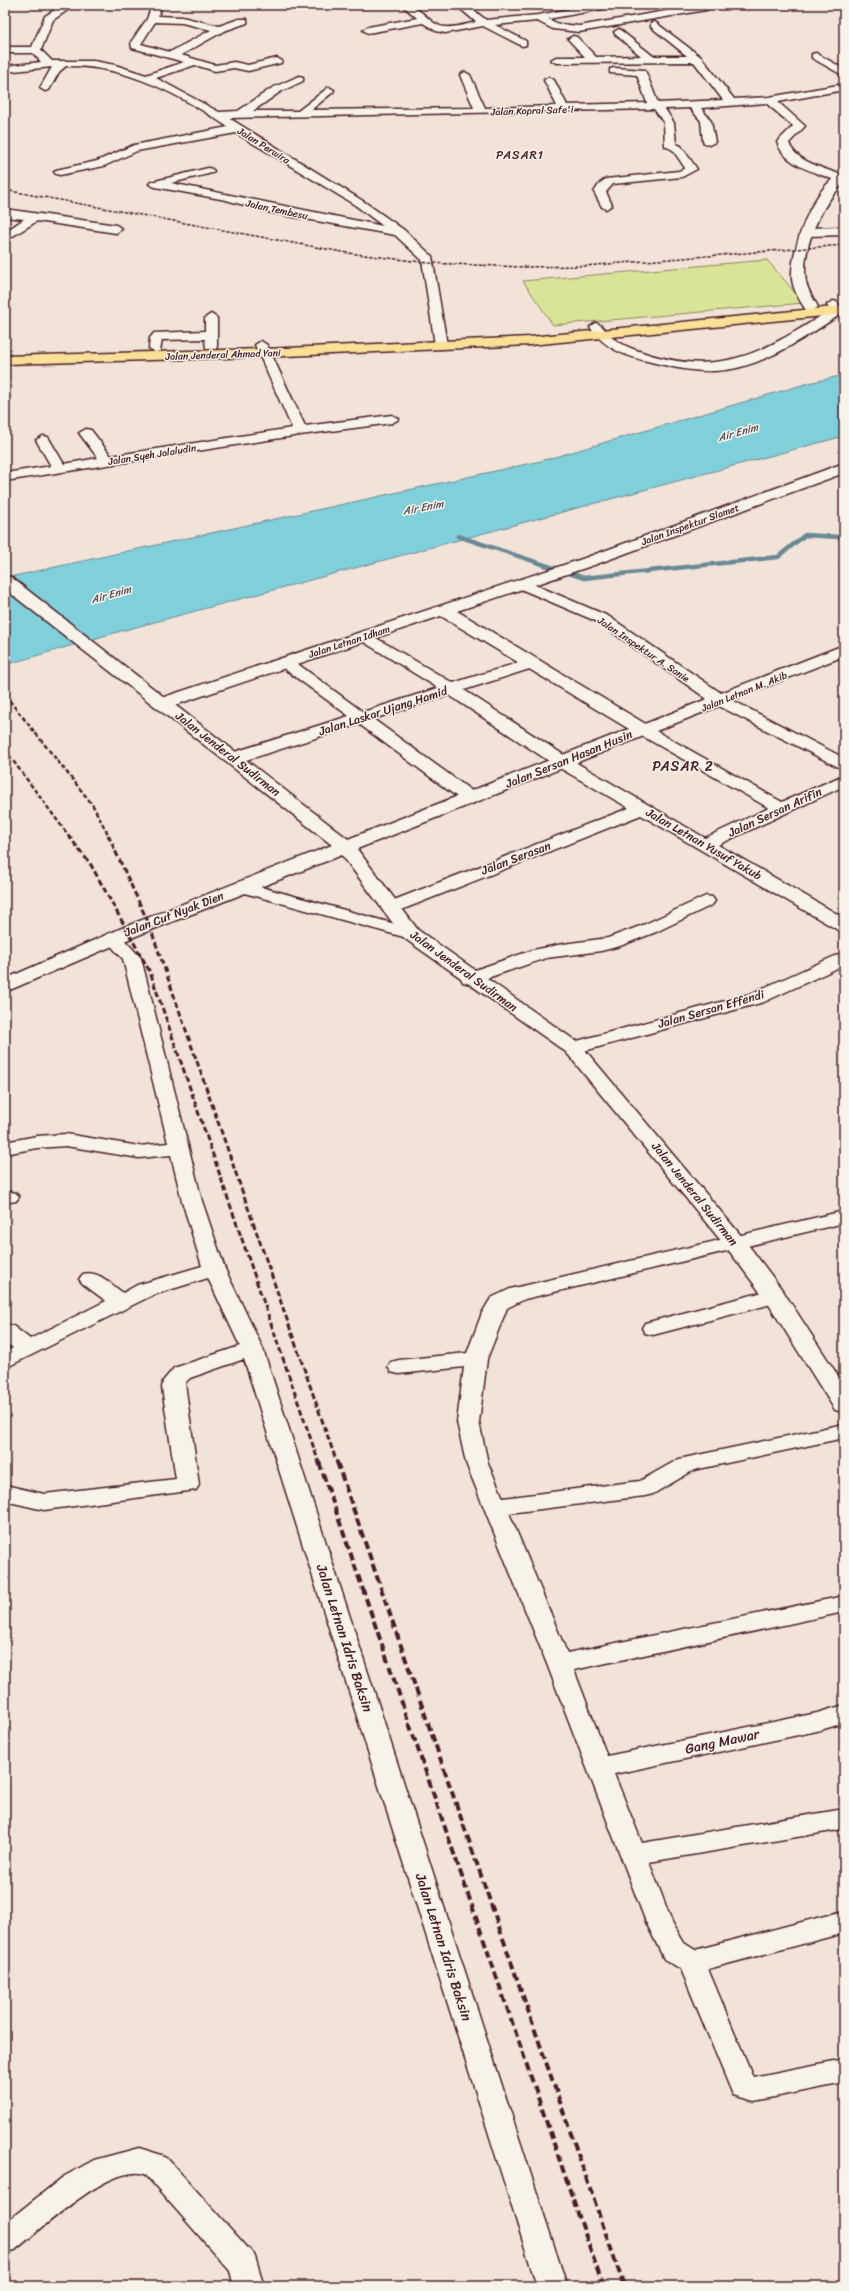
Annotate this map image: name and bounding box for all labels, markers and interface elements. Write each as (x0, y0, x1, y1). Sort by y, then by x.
street label: Jalan Kopral Safe'i (489, 101, 575, 121)
street label: Jalan Perwira (233, 122, 294, 170)
district label: PASAR1 (496, 144, 544, 166)
street label: Jalan Tembesu (243, 194, 310, 225)
street label: Jalan Jenderal Ahmad Yani (164, 344, 282, 366)
water label: Air Enim (715, 417, 762, 448)
street label: Jalan Syeh Jalaludin (106, 439, 198, 471)
water label: Air Enim (400, 494, 447, 521)
street label: Jalan Inspektur Slamet (638, 499, 742, 551)
water label: Air Enim (88, 579, 135, 610)
street label: Jalan Inspektur A. Sanie (593, 612, 693, 688)
street label: Jalan Letnan Idham (305, 620, 393, 664)
street label: Jalan Letnan M. Akib (698, 666, 791, 718)
street label: Jalan Laskar Ujang Hamid (315, 679, 452, 742)
street label: Jalan Jenderal Sudirman (170, 705, 286, 803)
street label: Jalan Sersan Hasan Husin (501, 723, 636, 795)
district label: PASAR 2 (652, 754, 714, 779)
street label: Jalan Sersan Arifin (723, 780, 826, 844)
street label: Jalan Letnan Yusuf Yakub (641, 801, 767, 887)
street label: Jalan Serasan (477, 834, 554, 882)
street label: Jalan Cut Nyak Dien (120, 885, 228, 944)
street label: Jalan Jenderal Sudirman (405, 924, 523, 1018)
street label: Jalan Sersan Effendi (654, 983, 767, 1035)
street label: Jalan Jenderal Sudirman (645, 1136, 744, 1251)
street label: Jalan Letnan Idris Baksin (309, 1560, 380, 1716)
street label: Gang Mawar (683, 1721, 763, 1762)
street label: Jalan Letnan Idris Baksin (408, 1869, 479, 2025)

